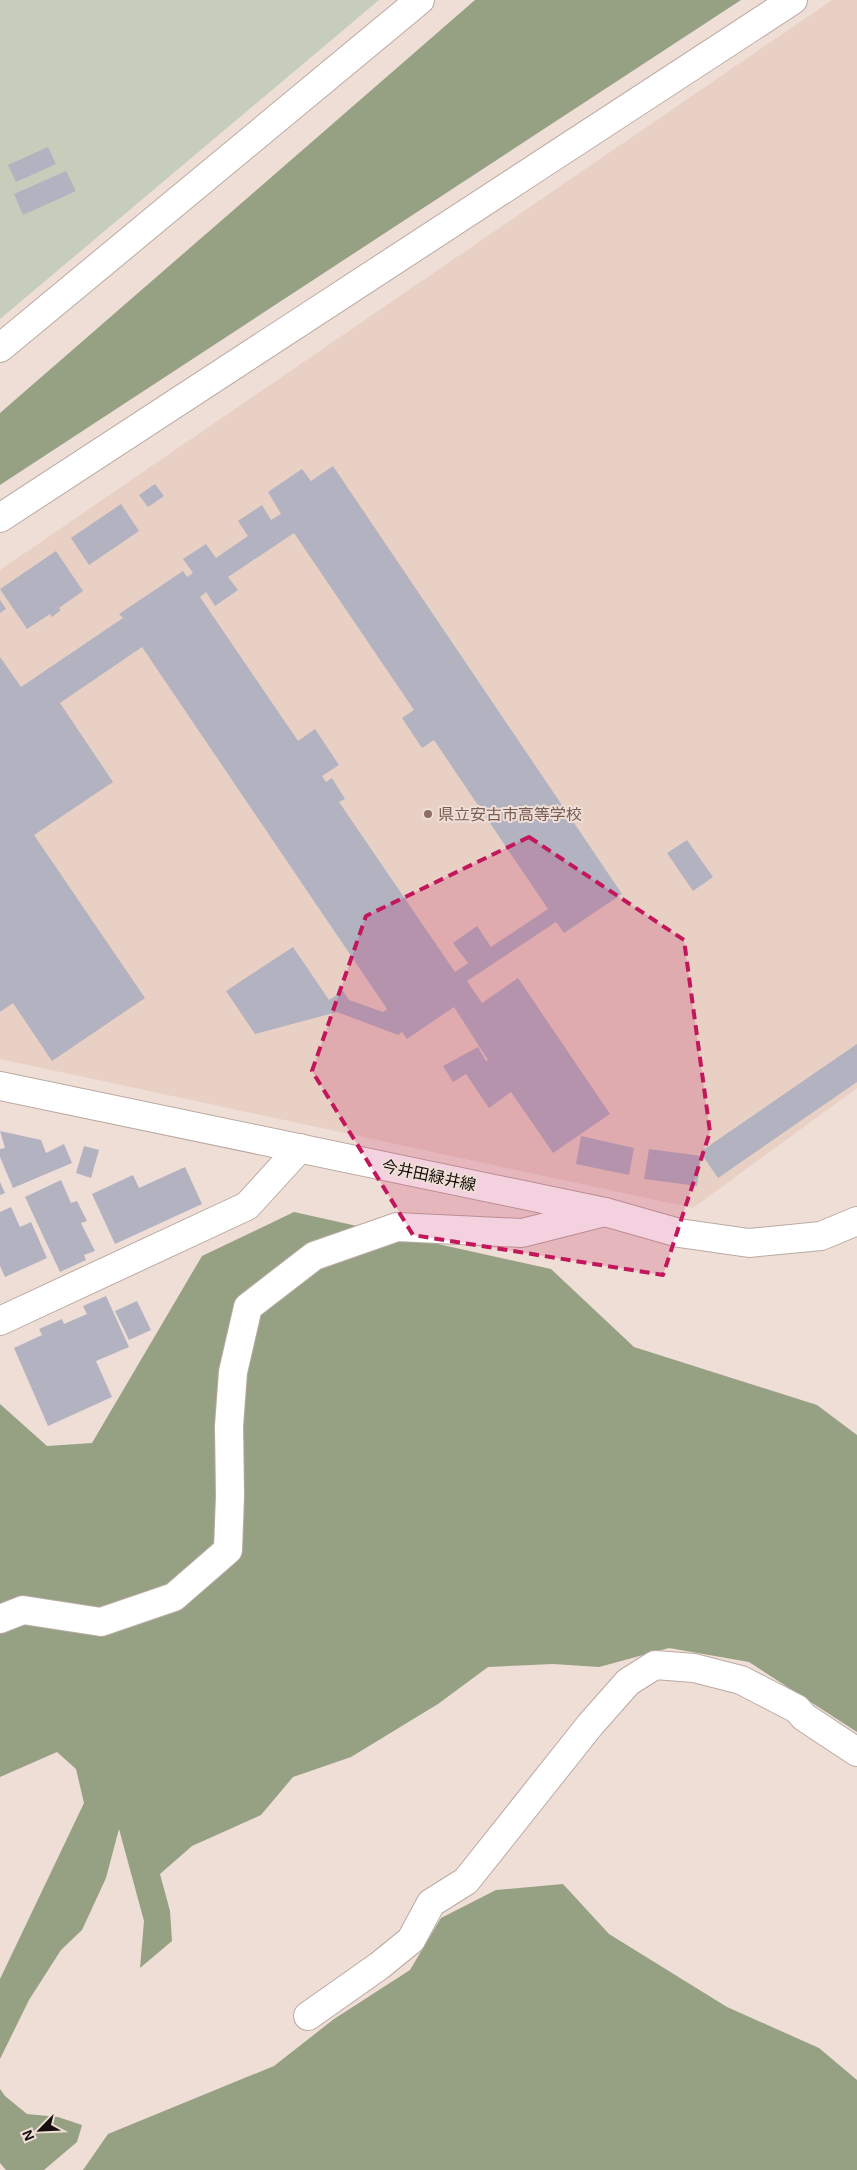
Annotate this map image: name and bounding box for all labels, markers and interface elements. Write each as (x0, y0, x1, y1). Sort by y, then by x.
place label: 県立安古市高等学校 (438, 806, 582, 823)
marker: 県立安古市高等学校 (422, 808, 434, 820)
street label: 今井田緑井線 (380, 1157, 478, 1194)
north arrow (15, 2105, 65, 2155)
text: N (19, 2127, 37, 2143)

